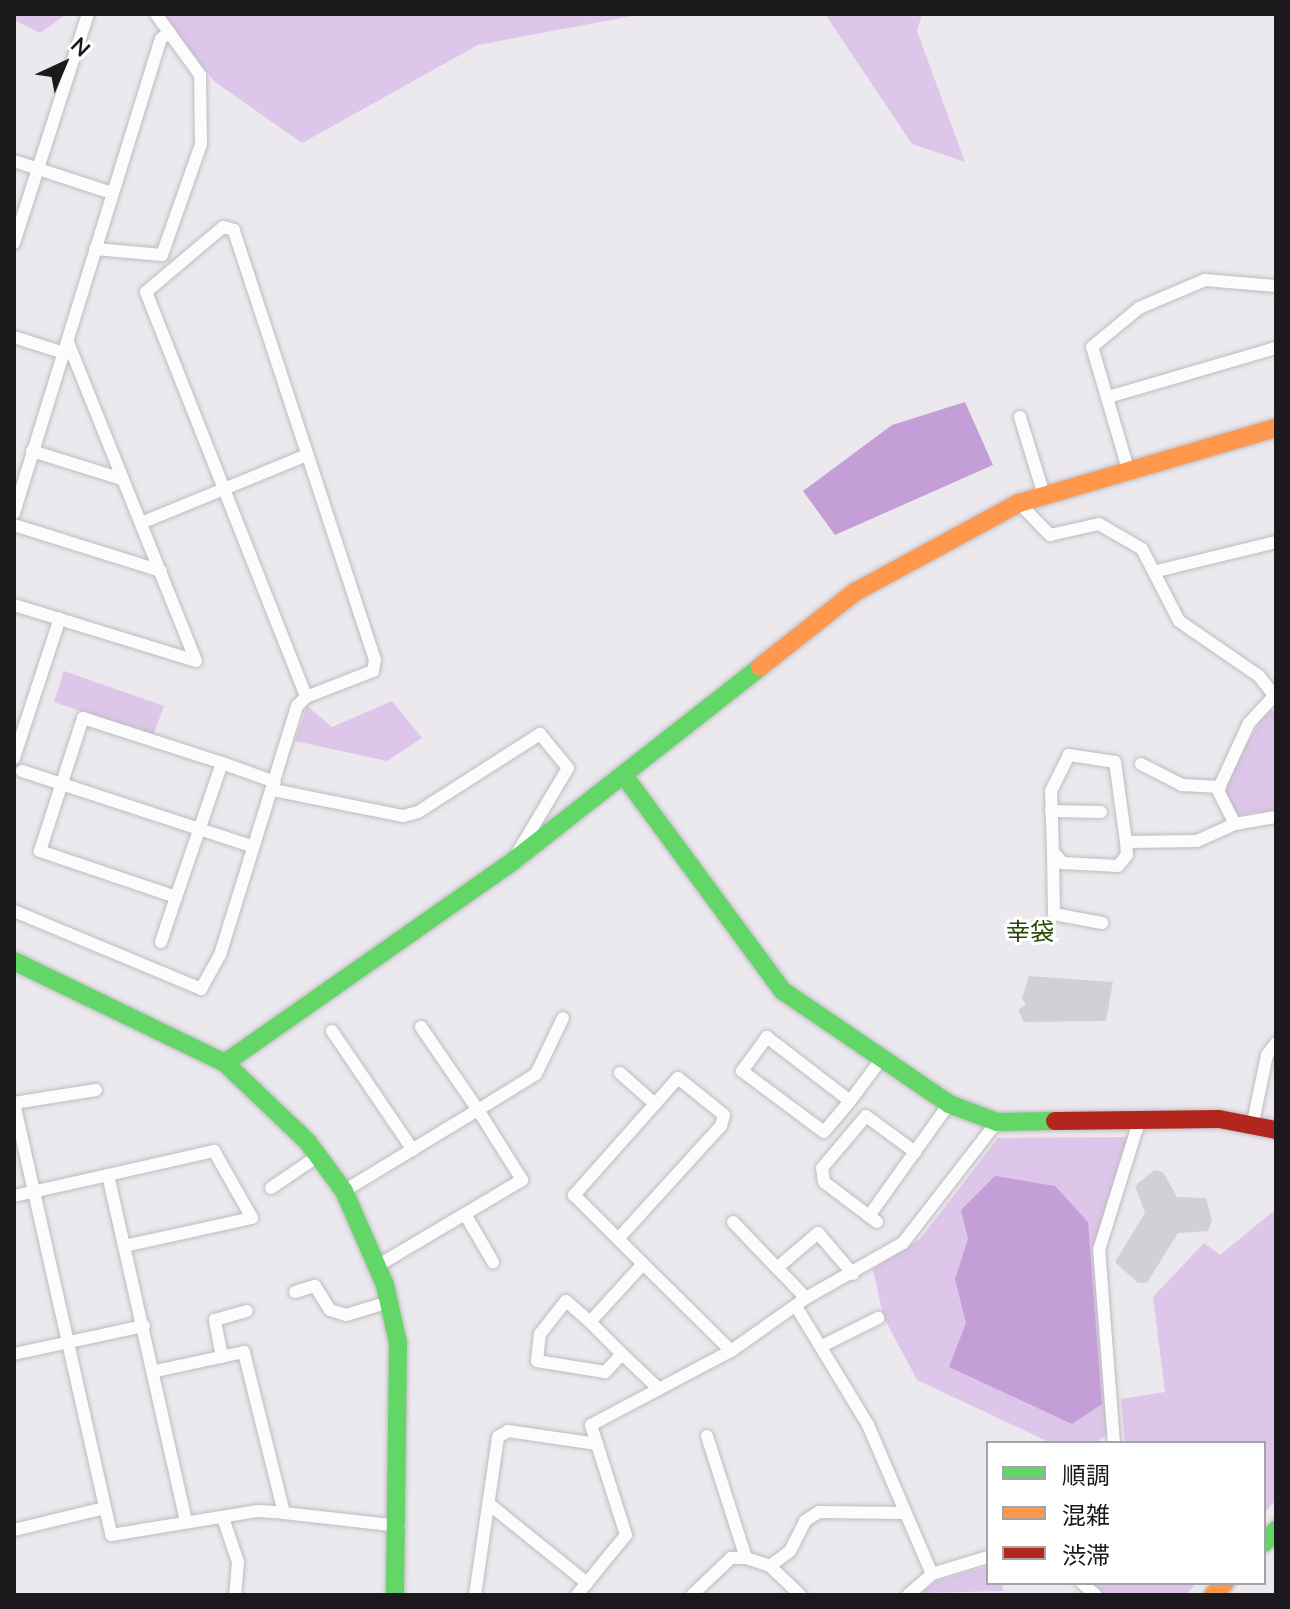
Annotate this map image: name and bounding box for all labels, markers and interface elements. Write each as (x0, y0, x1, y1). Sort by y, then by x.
north arrow (24, 24, 104, 104)
text: N (65, 31, 96, 63)
district label: 幸袋 (1006, 918, 1054, 946)
legend (986, 1441, 1266, 1585)
text: 順調 (1062, 1460, 1110, 1490)
text: 混雑 (1062, 1500, 1110, 1530)
text: 渋滞 (1062, 1540, 1110, 1570)

